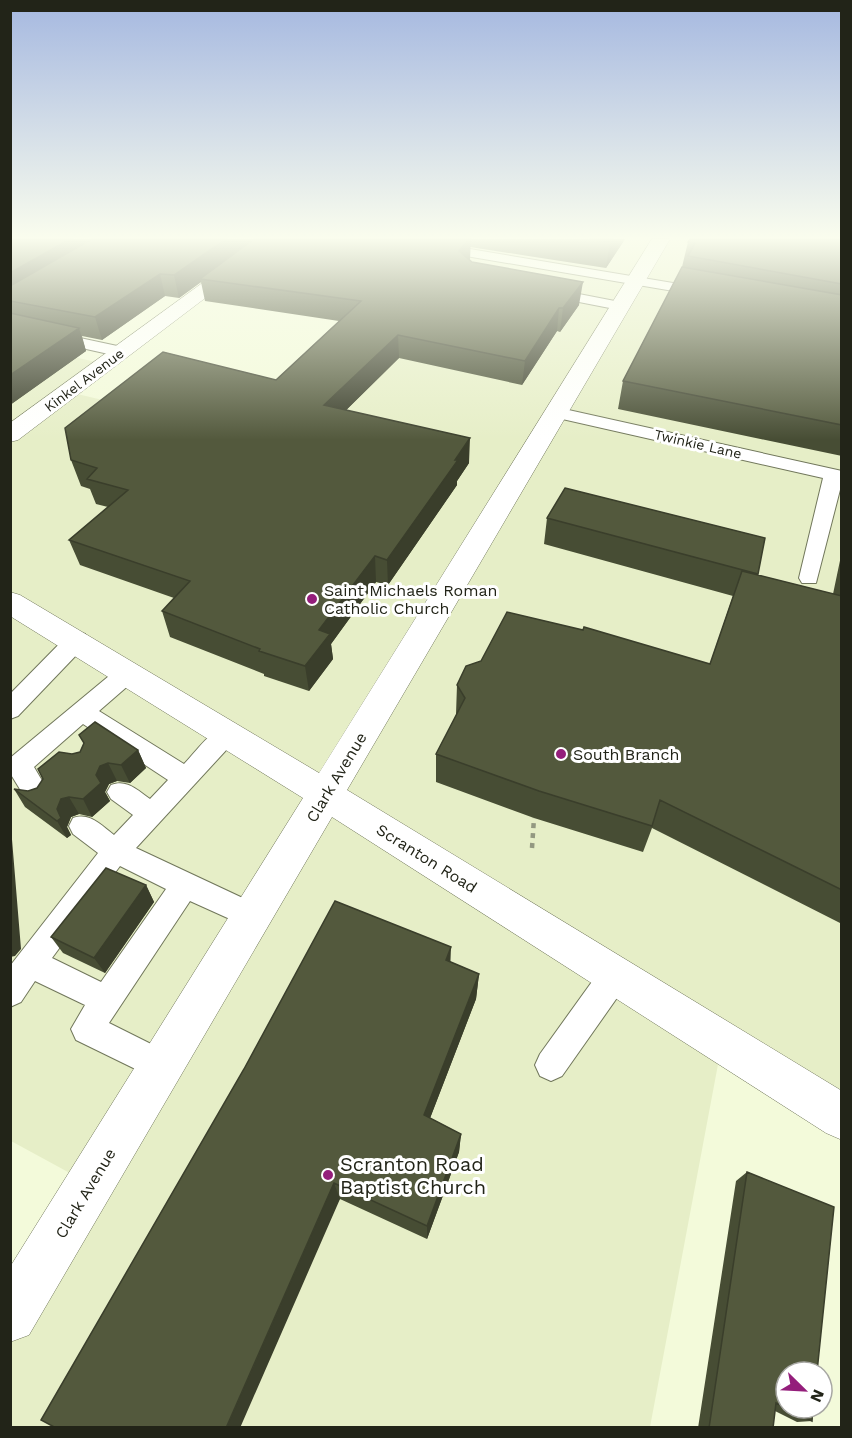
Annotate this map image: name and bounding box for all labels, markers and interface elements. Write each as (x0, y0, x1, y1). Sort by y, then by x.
street label: Kinkel Avenue (41, 345, 127, 415)
street label: Twinkie Lane (653, 426, 743, 462)
place label: Saint Michaels Roman Catholic Church (324, 581, 497, 618)
marker: Saint Michaels Roman Catholic Church (305, 592, 319, 606)
street label: Clark Avenue (302, 729, 371, 826)
place label: South Branch (573, 745, 679, 764)
marker: South Branch (554, 747, 568, 761)
street label: Scranton Road (373, 820, 481, 897)
street label: Clark Avenue (51, 1145, 120, 1242)
place label: Scranton Road Baptist Church (340, 1152, 486, 1199)
marker: Scranton Road Baptist Church (321, 1168, 335, 1182)
north arrow (774, 1360, 834, 1420)
text: N (806, 1387, 828, 1405)

